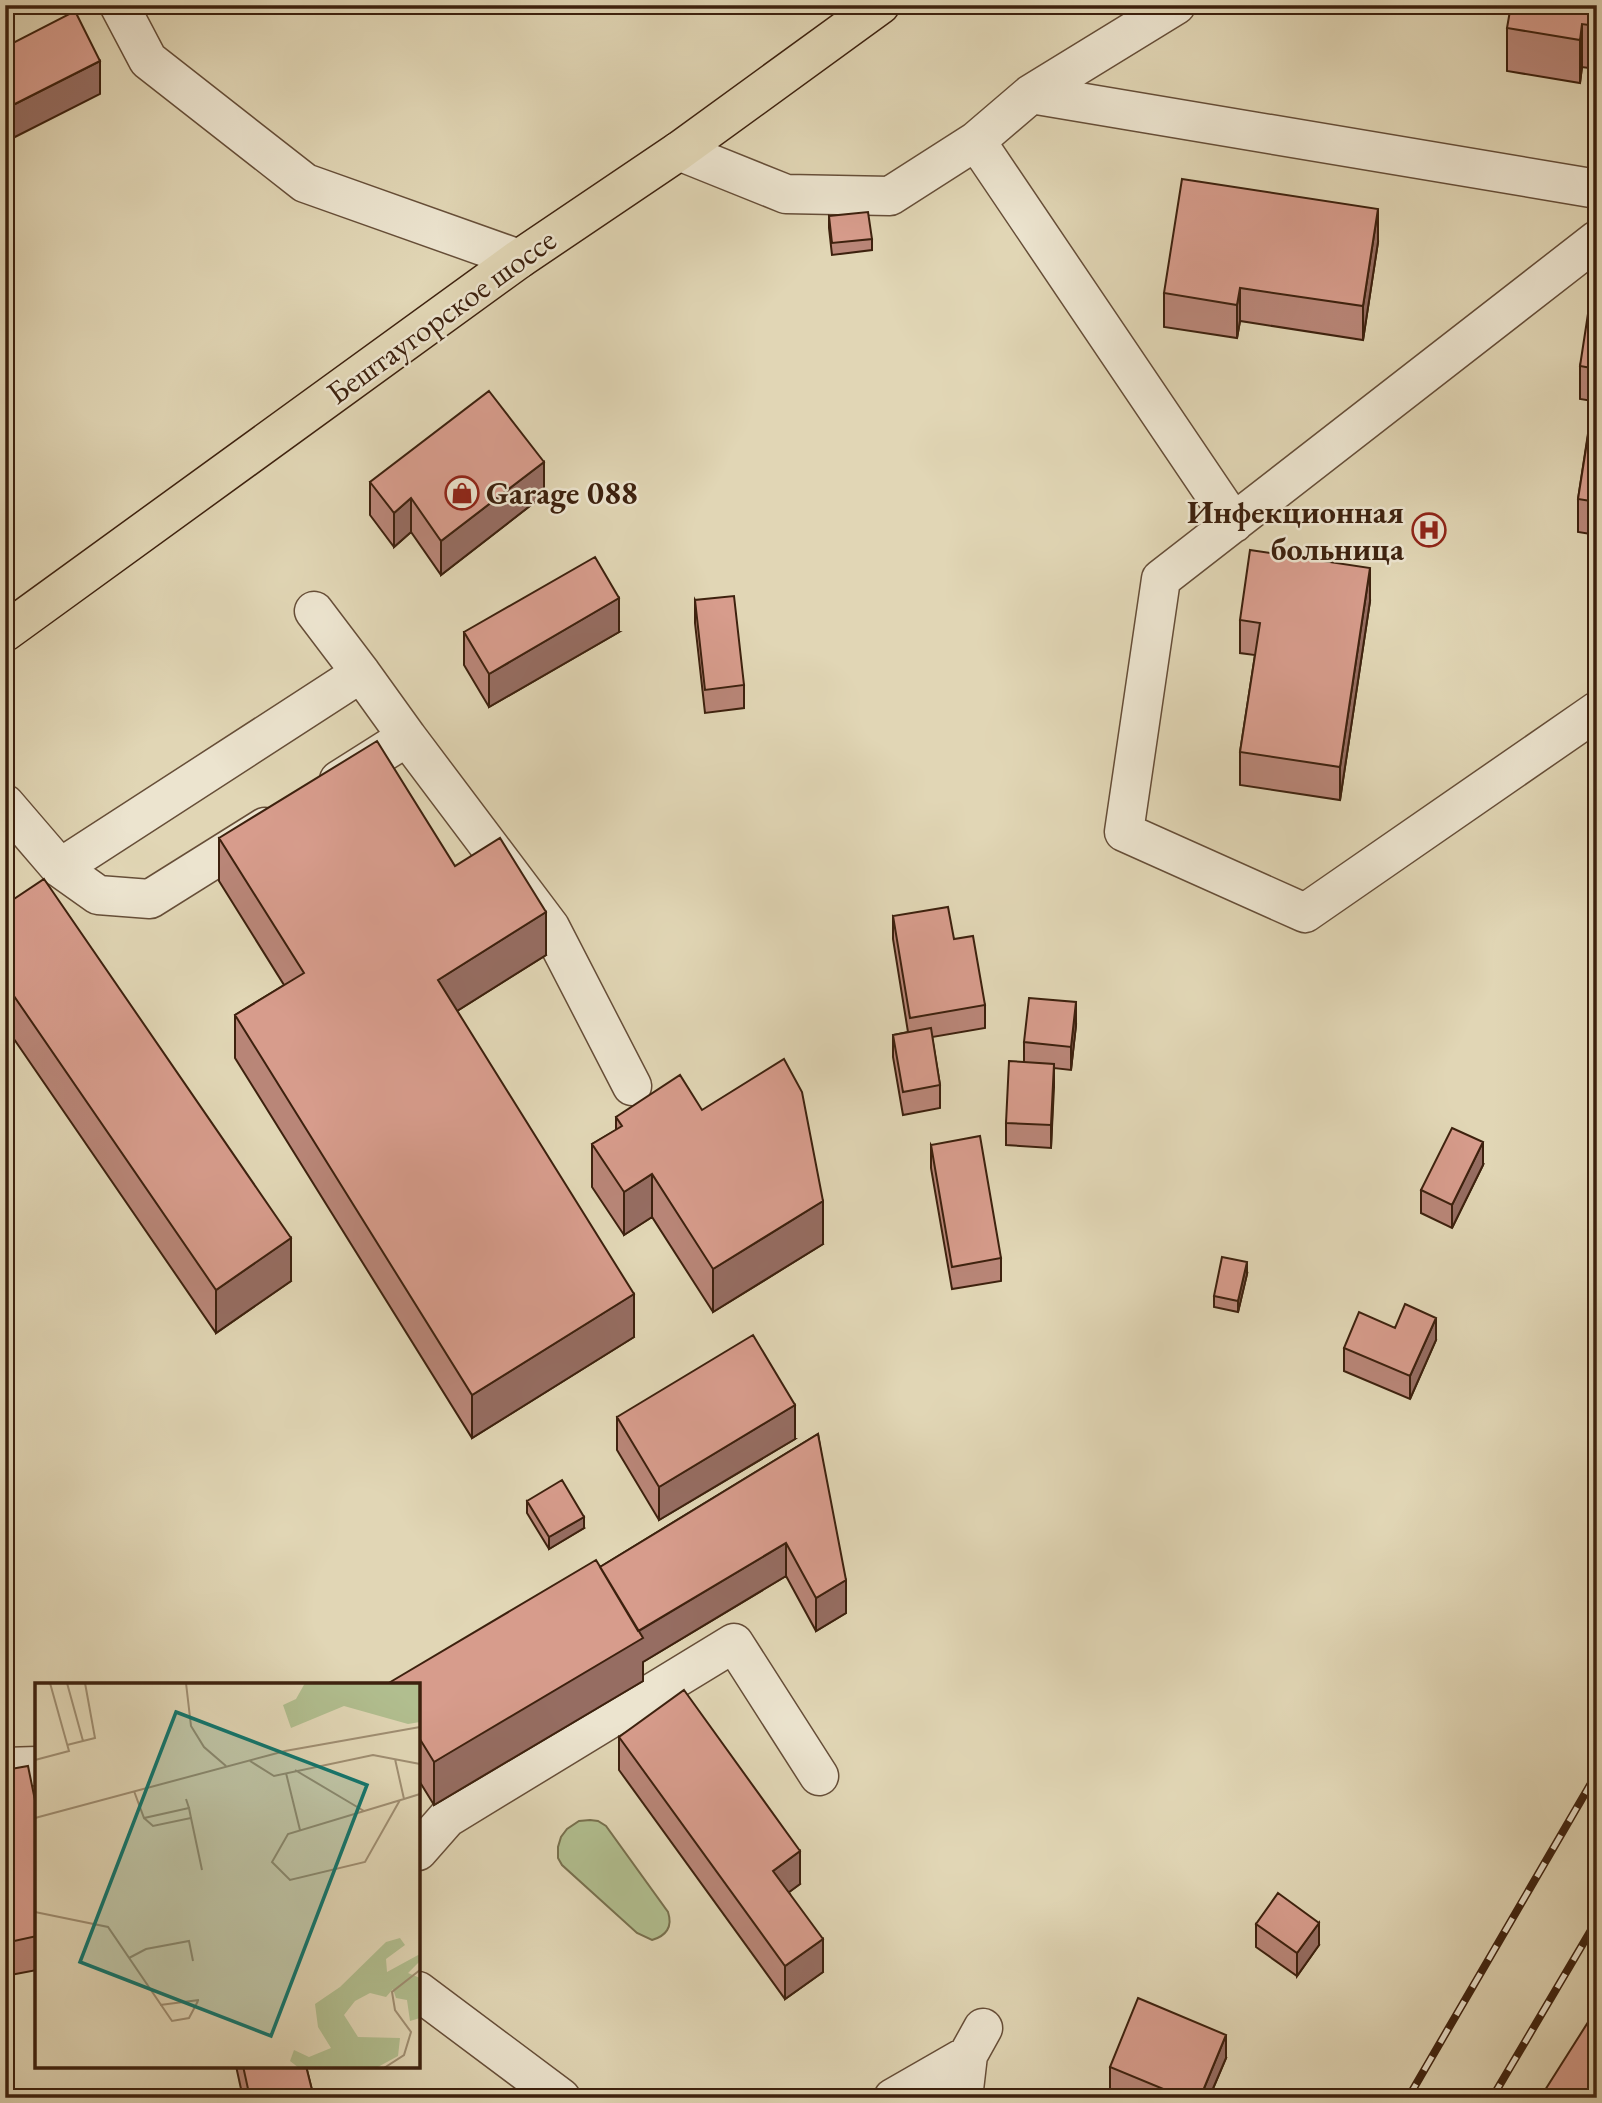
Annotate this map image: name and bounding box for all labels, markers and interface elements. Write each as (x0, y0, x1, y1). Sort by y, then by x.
street label: Бештаугорское шоссе (318, 219, 564, 413)
place label: Garage 088 (486, 472, 638, 514)
shop icon: Garage 088 (443, 474, 481, 512)
place label: Инфекционная больница (1187, 491, 1405, 570)
hospital icon: Инфекционная больница (1410, 511, 1448, 549)
inset map (35, 1683, 420, 2068)

